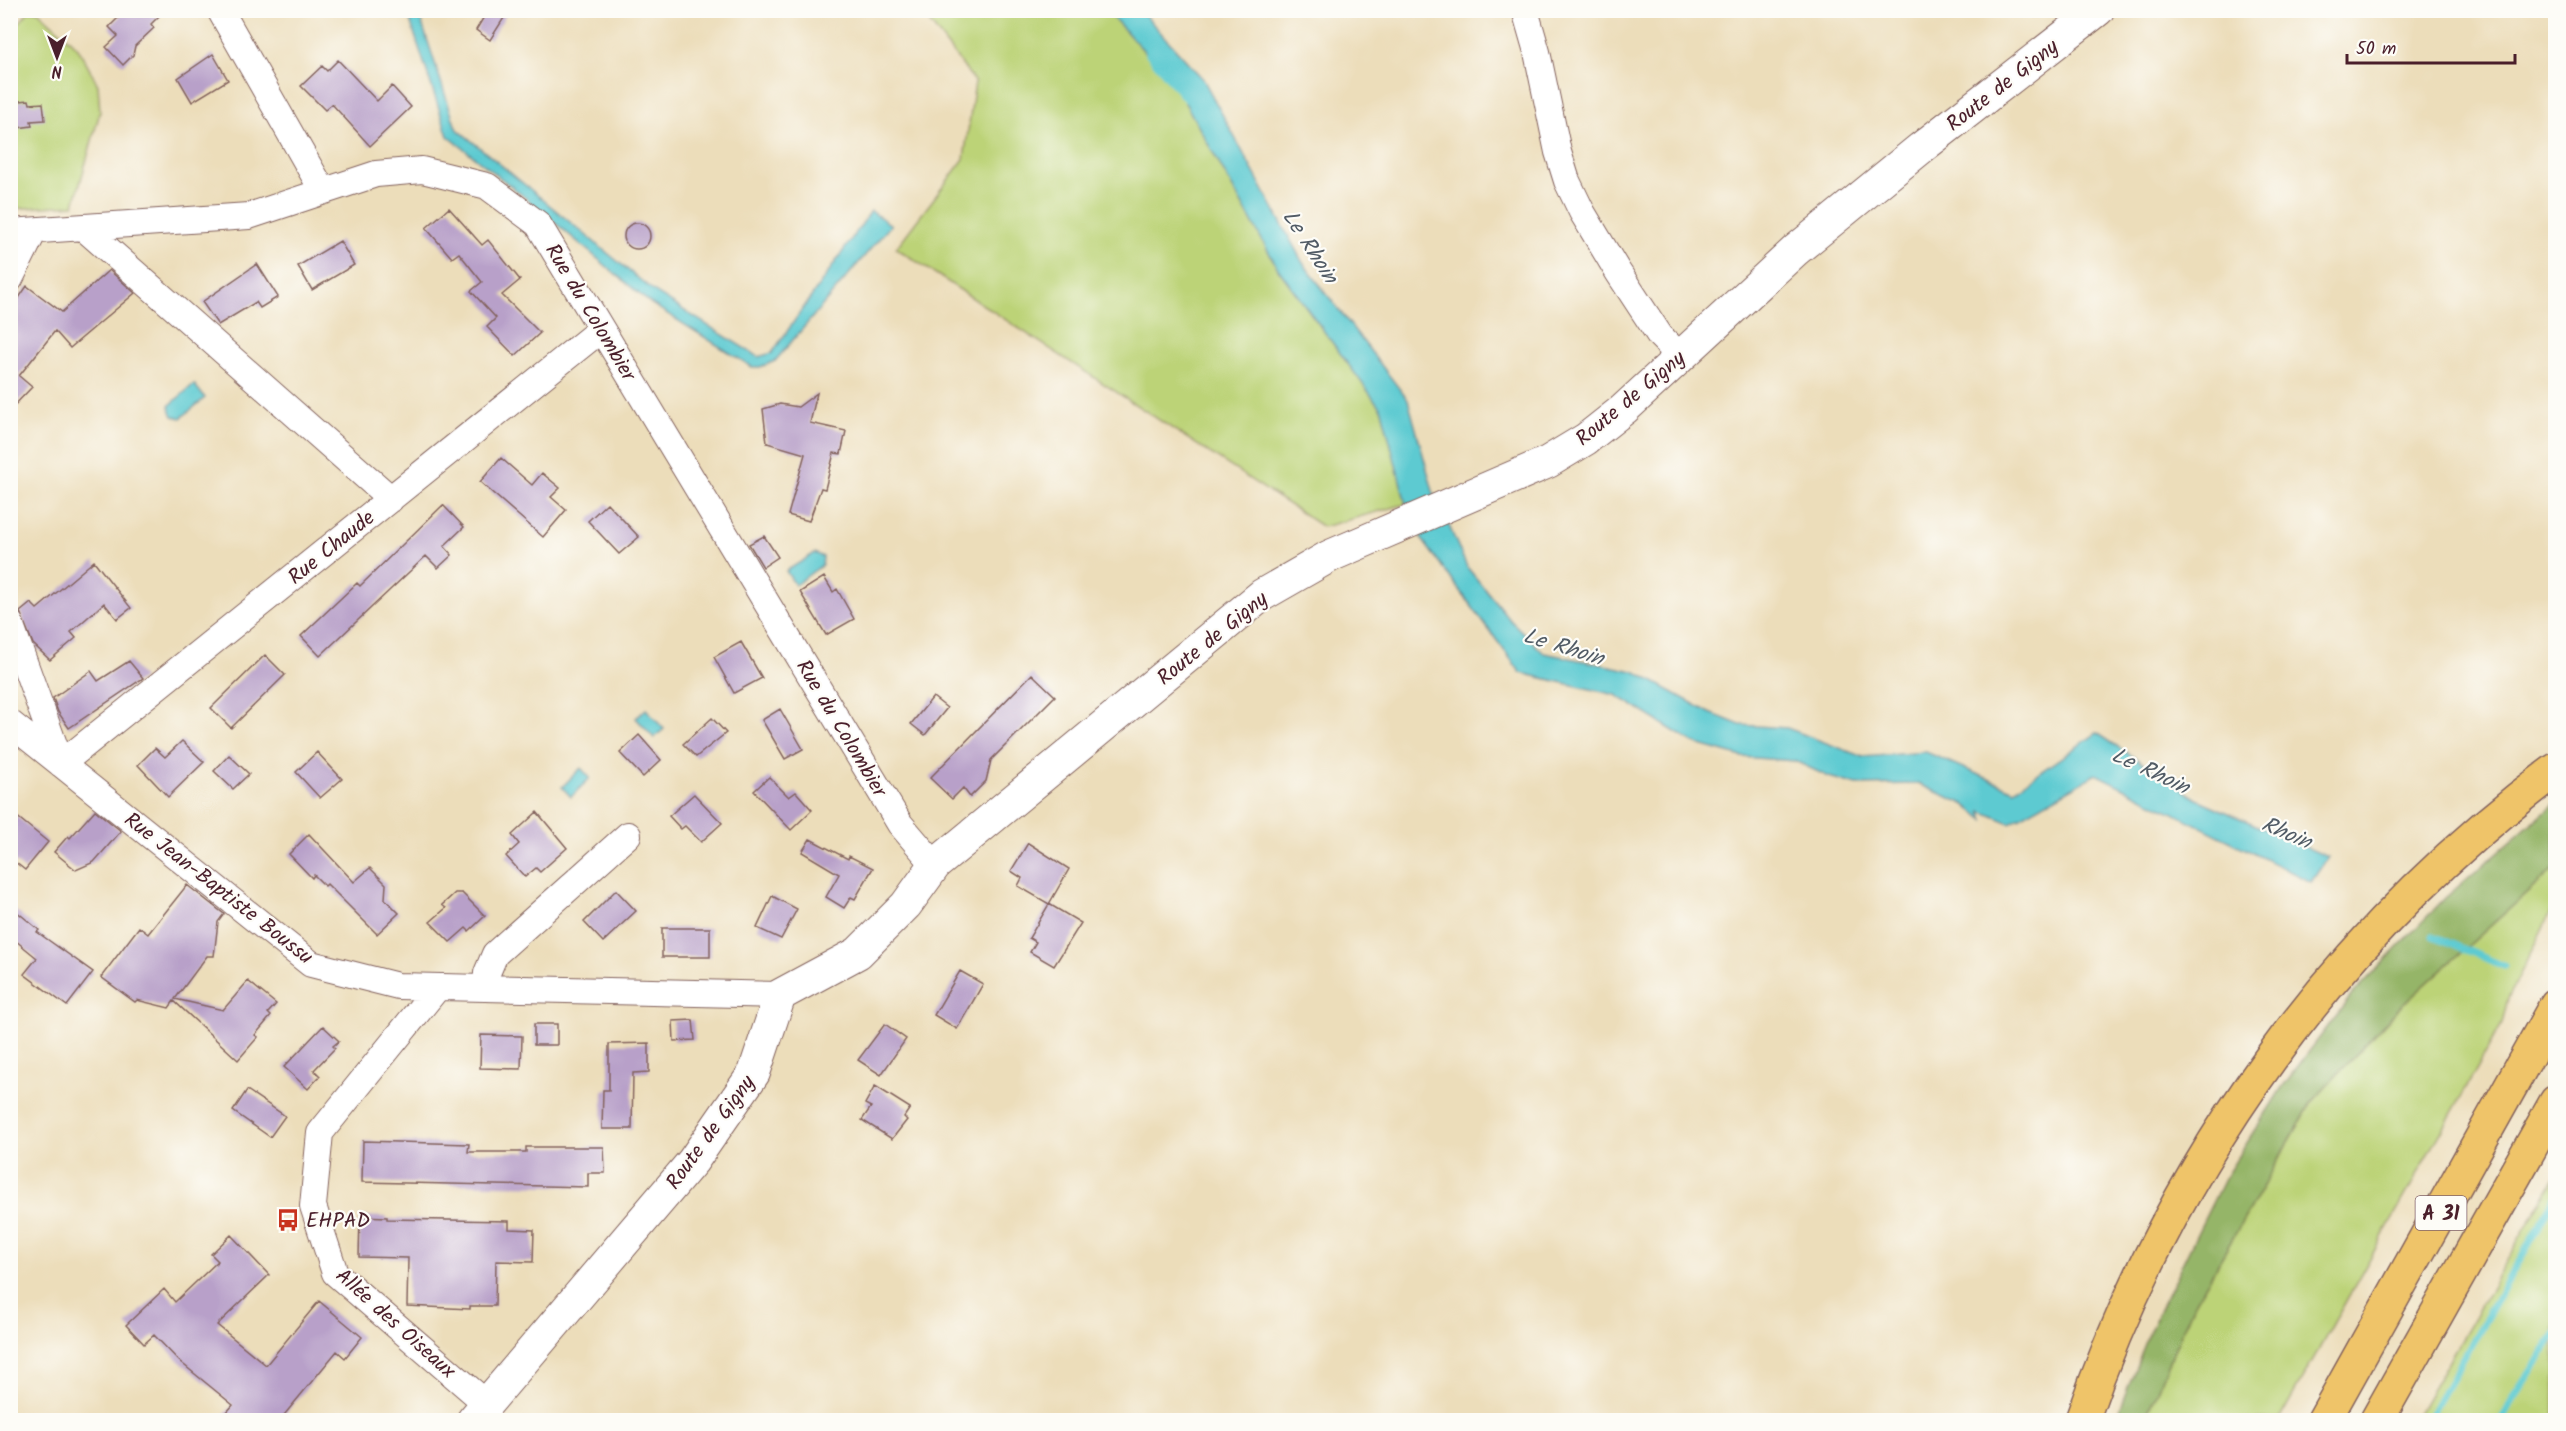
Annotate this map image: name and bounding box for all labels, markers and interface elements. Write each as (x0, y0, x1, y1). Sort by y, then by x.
north arrow (27, 27, 87, 87)
scale bar (2347, 27, 2515, 65)
street label: Route de Gigny (1940, 32, 2066, 141)
text: 50 m (2356, 35, 2396, 64)
text: N (52, 58, 62, 83)
water label: Le Rhoin (1272, 203, 1347, 293)
street label: Rue du Colombier (536, 238, 644, 389)
street label: Route de Gigny (1569, 343, 1693, 455)
street label: Rue Chaude (281, 502, 383, 594)
street label: Route de Gigny (1150, 584, 1276, 694)
water label: Le Rhoin (1519, 620, 1610, 678)
street label: Rue du Colombier (787, 654, 895, 805)
water label: Le Rhoin (2105, 739, 2197, 806)
street label: Rue Jean-Baptiste Boussu (116, 805, 320, 974)
water label: Rhoin (2255, 808, 2319, 861)
street label: Route de Gigny (658, 1068, 764, 1197)
road number: A 31 (2416, 1196, 2466, 1230)
place label: EHPAD (306, 1205, 370, 1238)
bus stop icon: EHPAD (275, 1207, 301, 1233)
street label: Allée des Oiseaux (327, 1261, 464, 1388)

